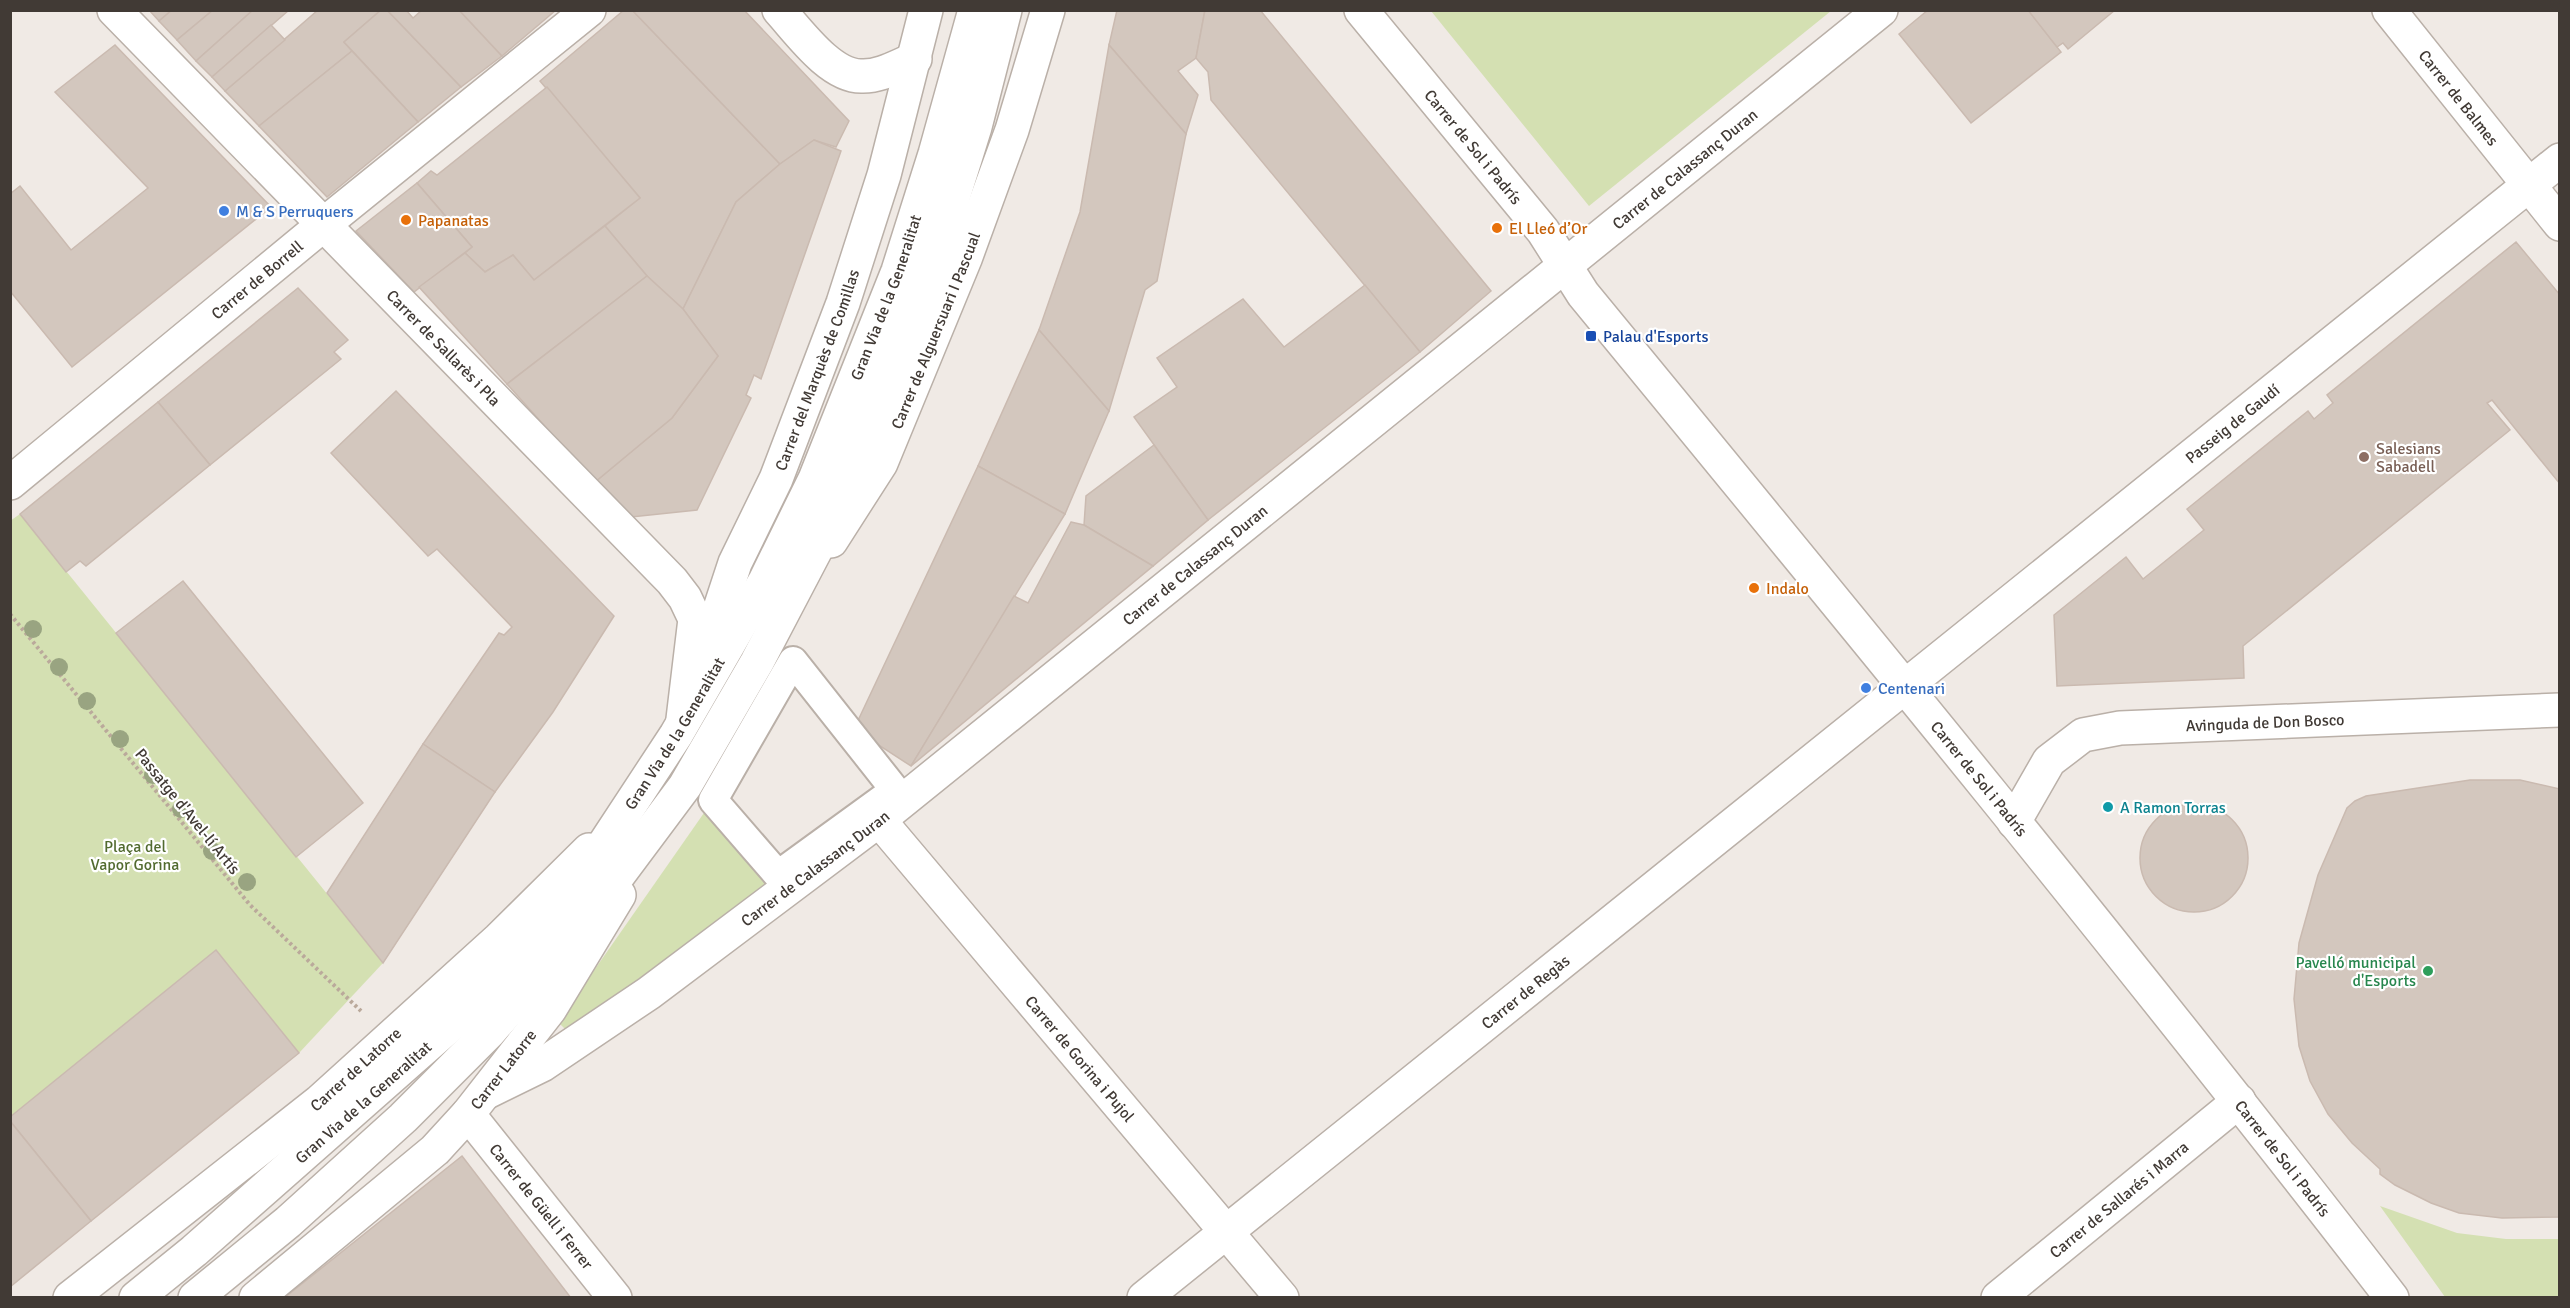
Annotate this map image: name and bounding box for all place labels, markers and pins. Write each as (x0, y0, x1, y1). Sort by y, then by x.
place label: M & S Perruquers (236, 202, 354, 222)
marker: M & S Perruquers (217, 204, 231, 218)
place label: Papanatas (418, 211, 489, 231)
marker: Papanatas (399, 213, 413, 227)
place label: El Lleó d’Or (1509, 219, 1587, 239)
marker: El Lleó d’Or (1490, 221, 1504, 235)
place label: Palau d'Esports (1603, 327, 1708, 347)
marker: Palau d'Esports (1584, 329, 1598, 343)
place label: Salesians Sabadell (2376, 439, 2441, 477)
marker: Salesians Sabadell (2357, 450, 2371, 464)
place label: Indalo (1766, 579, 1809, 599)
marker: Indalo (1747, 581, 1761, 595)
place label: Centenari (1878, 679, 1945, 699)
marker: Centenari (1859, 681, 1873, 695)
place label: A Ramon Torras (2120, 798, 2226, 818)
marker: A Ramon Torras (2101, 800, 2115, 814)
place label: Pavelló municipal d'Esports (2296, 953, 2416, 991)
marker: Pavelló municipal d'Esports (2421, 964, 2435, 978)

